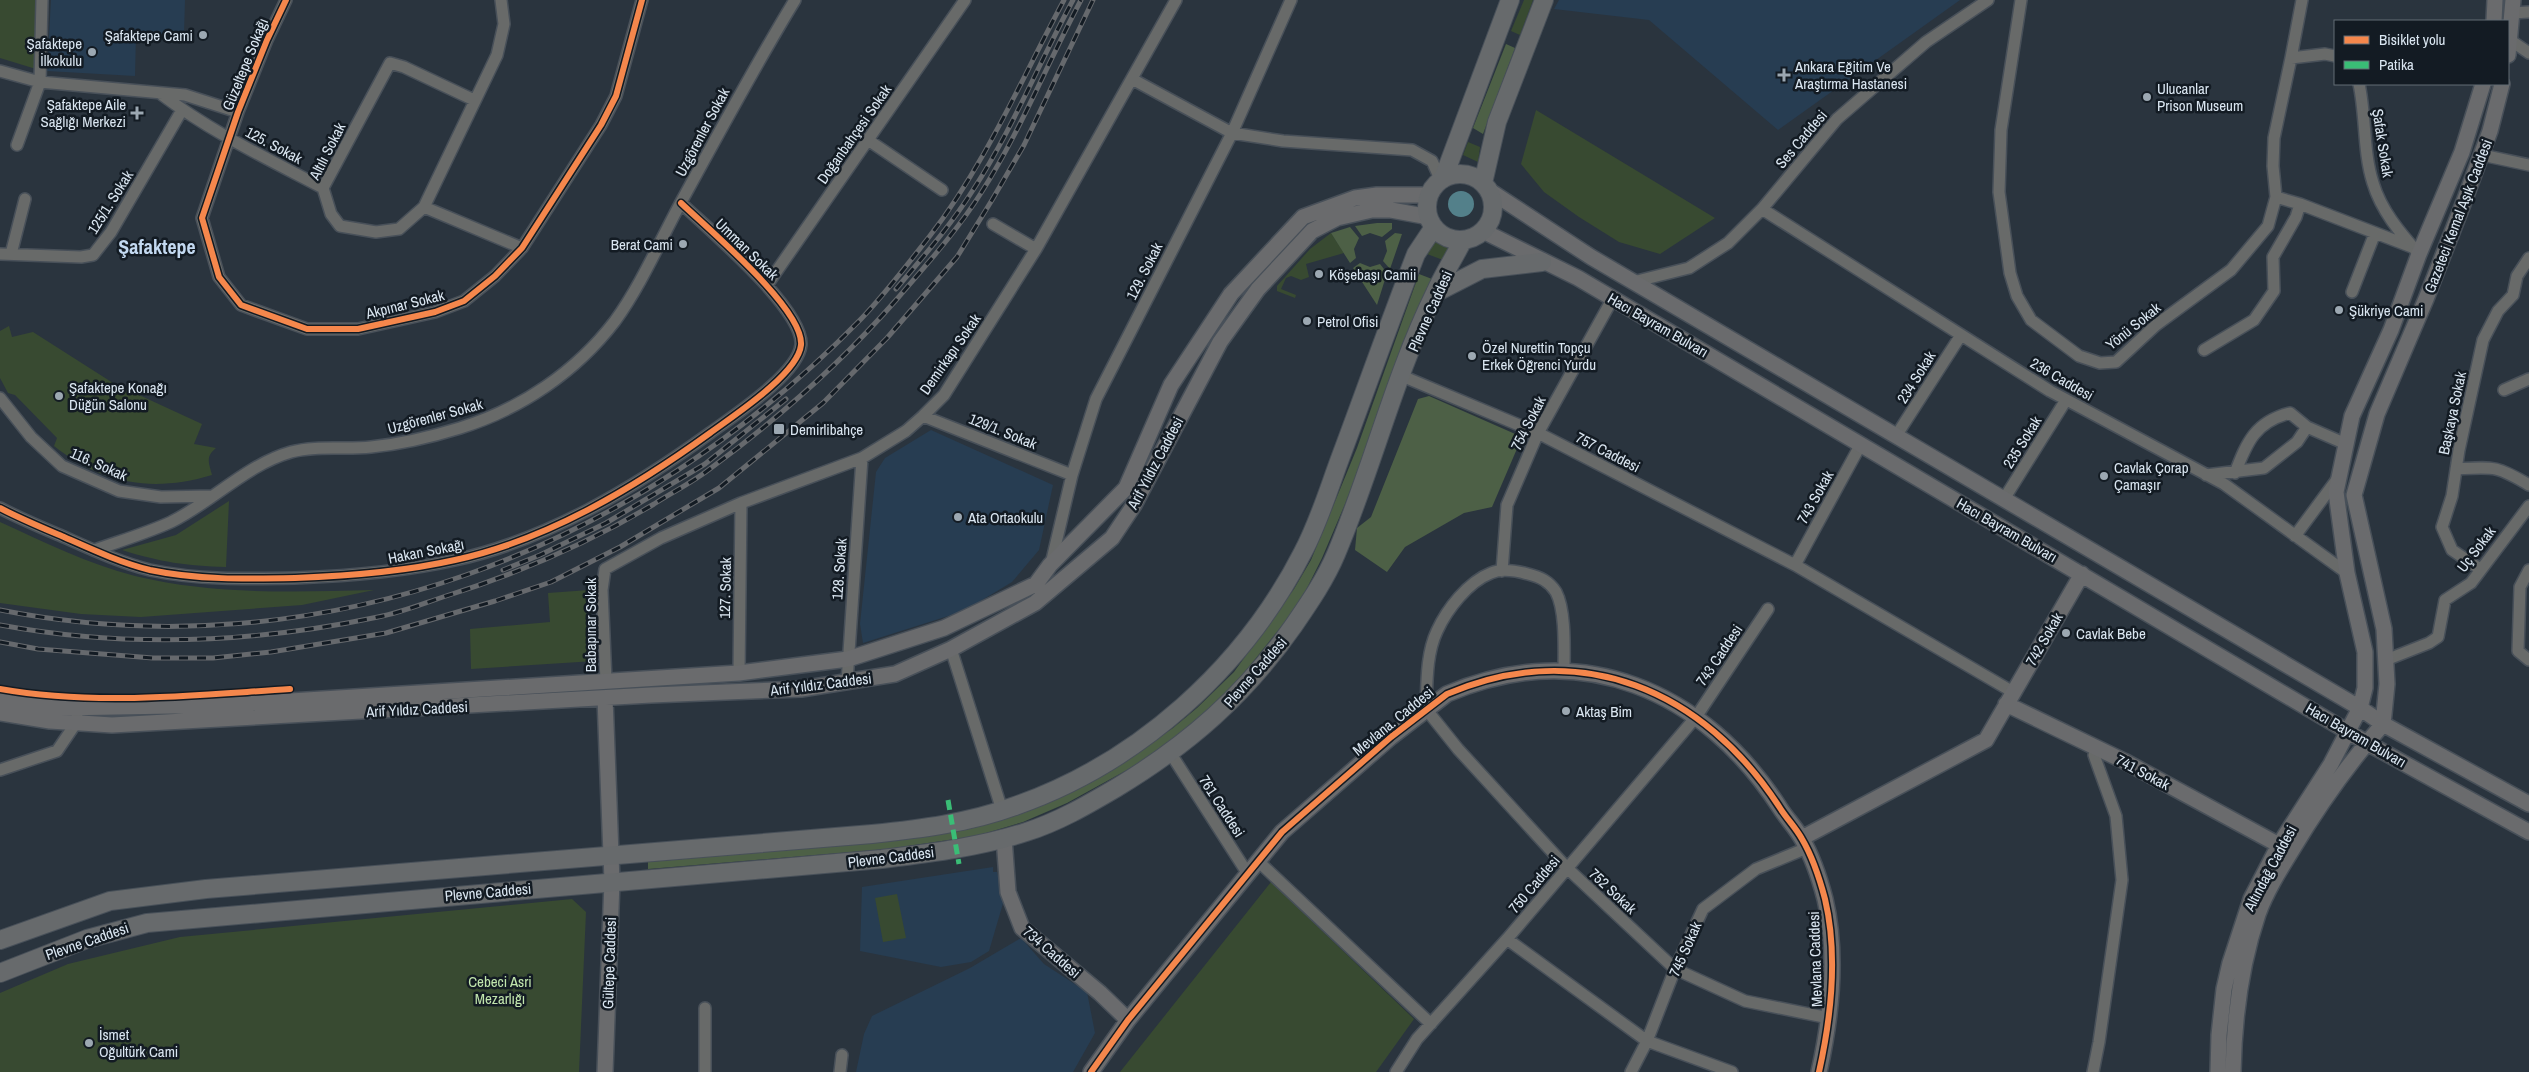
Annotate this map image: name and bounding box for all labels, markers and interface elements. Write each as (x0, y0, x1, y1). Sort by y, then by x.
street label: Güzeltepe Sokağı (217, 15, 273, 113)
legend (2334, 20, 2509, 85)
place label: Şafaktepe Cami (105, 25, 193, 46)
marker: Şafaktepe Cami (197, 29, 209, 41)
text: Bisiklet yolu (2379, 29, 2445, 50)
place label: Şafaktepe İlkokulu (27, 33, 82, 71)
marker: Şafaktepe İlkokulu (86, 46, 98, 58)
text: Patika (2379, 54, 2414, 75)
place label: Ankara Eğitim Ve Araştırma Hastanesi (1794, 56, 1907, 94)
marker: Ankara Eğitim Ve Araştırma Hastanesi (1777, 68, 1791, 82)
place label: Ulucanlar Prison Museum (2157, 78, 2243, 116)
street label: Doğanbahçesi Sokak (812, 79, 897, 188)
street label: Uzgörenler Sokak (670, 83, 735, 180)
marker: Ulucanlar Prison Museum (2141, 91, 2153, 103)
place label: Şafaktepe Aile Sağlığı Merkezi (41, 94, 126, 132)
street label: Ses Caddesi (1770, 105, 1832, 173)
marker: Şafaktepe Aile Sağlığı Merkezi (130, 106, 144, 120)
street label: Şafak Sokak (2367, 107, 2399, 180)
street label: Altılı Sokak (303, 118, 351, 184)
street label: 125. Sokak (242, 121, 307, 169)
street label: Gazeteci Kemal Aşık Caddesi (2419, 136, 2497, 296)
street label: 125/1. Sokak (82, 165, 138, 238)
street label: Umman Sokak (711, 213, 784, 285)
district label: Şafaktepe (118, 233, 196, 260)
place label: Berat Cami (611, 234, 673, 255)
marker: Berat Cami (677, 238, 689, 250)
street label: 129. Sokak (1121, 238, 1168, 303)
place label: Köşebaşı Camii (1329, 264, 1417, 285)
street label: Plevne Caddesi (1403, 267, 1457, 355)
marker: Köşebaşı Camii (1313, 268, 1325, 280)
street label: Akpınar Sokak (363, 284, 447, 324)
street label: Hacı Bayram Bulvarı (1604, 288, 1712, 362)
street label: Yönü Sokak (2101, 297, 2166, 355)
place label: Şükriye Cami (2349, 300, 2424, 321)
marker: Şükriye Cami (2333, 304, 2345, 316)
street label: Demirkapı Sokak (914, 309, 986, 399)
place label: Petrol Ofisi (1317, 311, 1379, 332)
marker: Petrol Ofisi (1301, 315, 1313, 327)
place label: Özel Nurettin Topçu Erkek Öğrenci Yurdu (1482, 337, 1596, 375)
street label: 234 Sokak (1892, 346, 1941, 407)
marker: Özel Nurettin Topçu Erkek Öğrenci Yurdu (1466, 350, 1478, 362)
street label: 236 Caddesi (2027, 352, 2097, 406)
street label: Başkaya Sokak (2433, 369, 2471, 457)
place label: Şafaktepe Konağı Düğün Salonu (69, 377, 167, 415)
marker: Şafaktepe Konağı Düğün Salonu (53, 390, 65, 402)
street label: 754 Sokak (1505, 392, 1551, 454)
street label: Uzgörenler Sokak (385, 393, 486, 439)
street label: 129/1. Sokak (966, 408, 1041, 455)
street label: 235 Sokak (1998, 411, 2047, 472)
street label: Arif Yıldız Caddesi (1121, 413, 1188, 514)
place label: Demirlibahçe (790, 419, 863, 440)
marker: Demirlibahçe (772, 422, 786, 436)
street label: 757 Caddesi (1572, 427, 1644, 477)
street label: 116. Sokak (67, 442, 132, 486)
place label: Cavlak Çorap Çamaşır (2114, 457, 2189, 495)
street label: 743 Sokak (1792, 466, 1839, 528)
marker: Cavlak Çorap Çamaşır (2098, 470, 2110, 482)
street label: Hacı Bayram Bulvarı (1953, 493, 2061, 567)
place label: Ata Ortaokulu (967, 507, 1043, 528)
marker: Ata Ortaokulu (952, 511, 964, 523)
street label: Uç Sokak (2452, 521, 2501, 576)
street label: Hakan Sokağı (386, 533, 466, 569)
street label: 128. Sokak (826, 537, 852, 600)
street label: 127. Sokak (714, 556, 736, 619)
street label: Babapınar Sokak (580, 577, 601, 672)
street label: 742 Sokak (2020, 608, 2068, 669)
street label: 743 Caddesi (1691, 620, 1747, 690)
place label: Cavlak Bebe (2076, 623, 2146, 644)
marker: Cavlak Bebe (2060, 627, 2072, 639)
street label: Plevne Caddesi (1219, 632, 1291, 712)
street label: Arif Yıldız Caddesi (768, 667, 873, 701)
street label: Mevlana. Caddesi (1348, 682, 1438, 760)
street label: Arif Yıldız Caddesi (365, 696, 468, 722)
street label: Hacı Bayram Bulvarı (2302, 698, 2410, 772)
place label: Aktaş Bim (1575, 701, 1632, 722)
marker: Aktaş Bim (1560, 705, 1572, 717)
street label: 741 Sokak (2112, 749, 2174, 795)
street label: 761 Caddesi (1194, 771, 1250, 841)
street label: Altındağ Caddesi (2238, 821, 2301, 915)
street label: Plevne Caddesi (847, 841, 935, 873)
street label: 750 Caddesi (1504, 851, 1564, 917)
street label: 752 Sokak (1585, 863, 1642, 919)
street label: Plevne Caddesi (444, 878, 532, 906)
street label: Mevlana Caddesi (1803, 911, 1827, 1007)
street label: Plevne Caddesi (43, 917, 131, 965)
street label: Gültepe Caddesi (597, 917, 621, 1009)
street label: 745 Sokak (1664, 917, 1707, 980)
street label: 734 Caddesi (1019, 921, 1085, 983)
park label: Cebeci Asri Mezarlığı (468, 971, 532, 1009)
place label: İsmet Oğultürk Cami (99, 1024, 178, 1062)
marker: İsmet Oğultürk Cami (83, 1037, 95, 1049)

